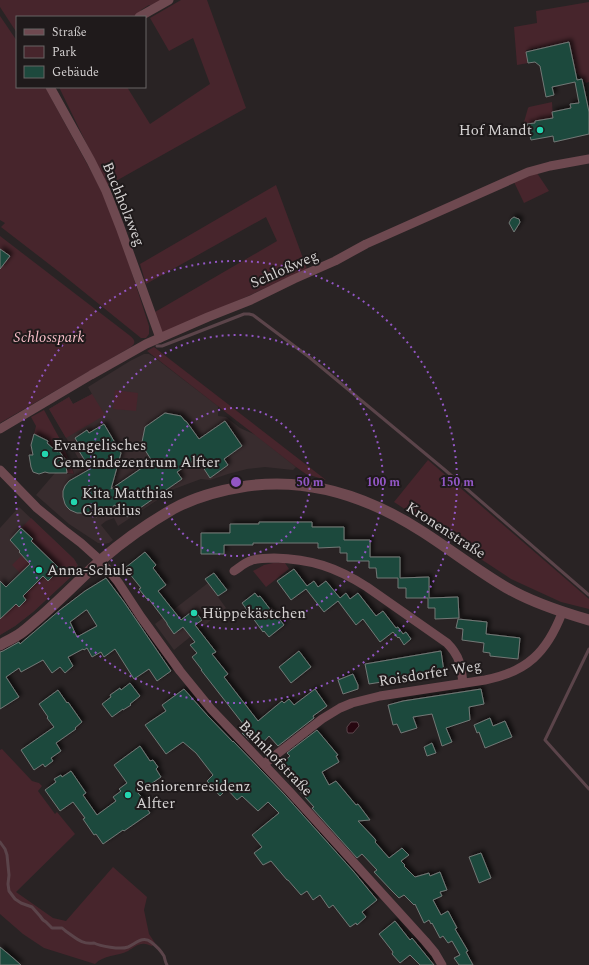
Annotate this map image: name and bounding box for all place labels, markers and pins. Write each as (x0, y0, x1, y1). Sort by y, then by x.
place label: Hof Mandt (459, 119, 532, 142)
marker: Hof Mandt (535, 125, 545, 135)
place label: Evangelisches Gemeindezentrum Alfter (53, 434, 220, 474)
marker: Evangelisches Gemeindezentrum Alfter (40, 449, 50, 459)
centre of rings (229, 475, 243, 489)
place label: Kita Matthias Claudius (82, 482, 173, 522)
marker: Kita Matthias Claudius (69, 497, 79, 507)
place label: Anna-Schule (47, 559, 133, 582)
marker: Anna-Schule (34, 565, 44, 575)
place label: Hüppekästchen (202, 602, 306, 625)
marker: Hüppekästchen (189, 608, 199, 618)
place label: Seniorenresidenz Alfter (136, 775, 251, 815)
marker: Seniorenresidenz Alfter (123, 790, 133, 800)

